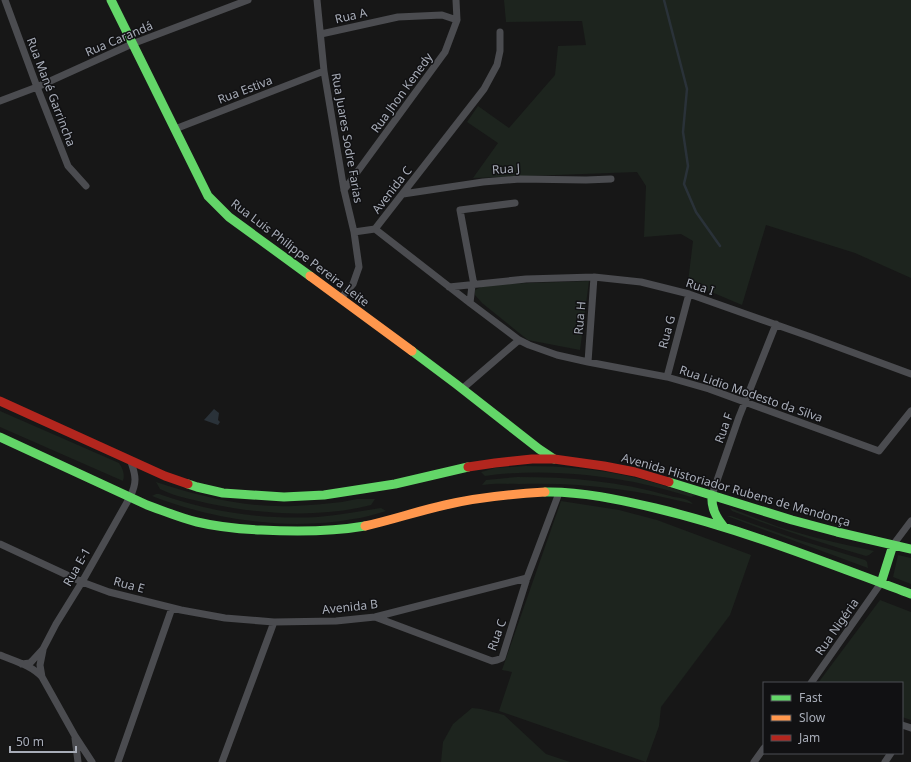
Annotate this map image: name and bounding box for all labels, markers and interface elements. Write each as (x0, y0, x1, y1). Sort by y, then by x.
street label: Rua A (333, 4, 369, 27)
street label: Rua Carandá (82, 17, 155, 60)
street label: Rua Mané Garrincha (23, 35, 80, 149)
street label: Rua Jhon Kenedy (367, 49, 437, 136)
street label: Rua Estiva (215, 71, 275, 108)
street label: Rua Juares Sodre Farias (328, 72, 367, 205)
street label: Rua J (491, 159, 521, 178)
street label: Avenida C (368, 162, 416, 217)
street label: Rua Luis Philippe Pereira Leite (228, 195, 373, 311)
street label: Rua I (684, 274, 716, 299)
street label: Rua H (570, 300, 589, 335)
street label: Rua G (654, 314, 679, 350)
street label: Rua Lidio Modesto da Silva (677, 361, 825, 426)
street label: Rua F (710, 410, 737, 445)
street label: Avenida Historiador Rubens de Mendonça (620, 449, 853, 530)
street label: Rua E-1 (59, 544, 94, 589)
street label: Rua E (112, 572, 146, 597)
street label: Avenida B (321, 595, 379, 618)
street label: Rua Nigéria (811, 595, 862, 659)
street label: Rua C (483, 616, 510, 653)
legend (763, 682, 903, 754)
text: Fast (799, 689, 823, 706)
text: Slow (799, 709, 826, 726)
scale bar (10, 728, 76, 754)
text: Jam (798, 729, 820, 746)
text: 50 m (16, 733, 44, 750)

